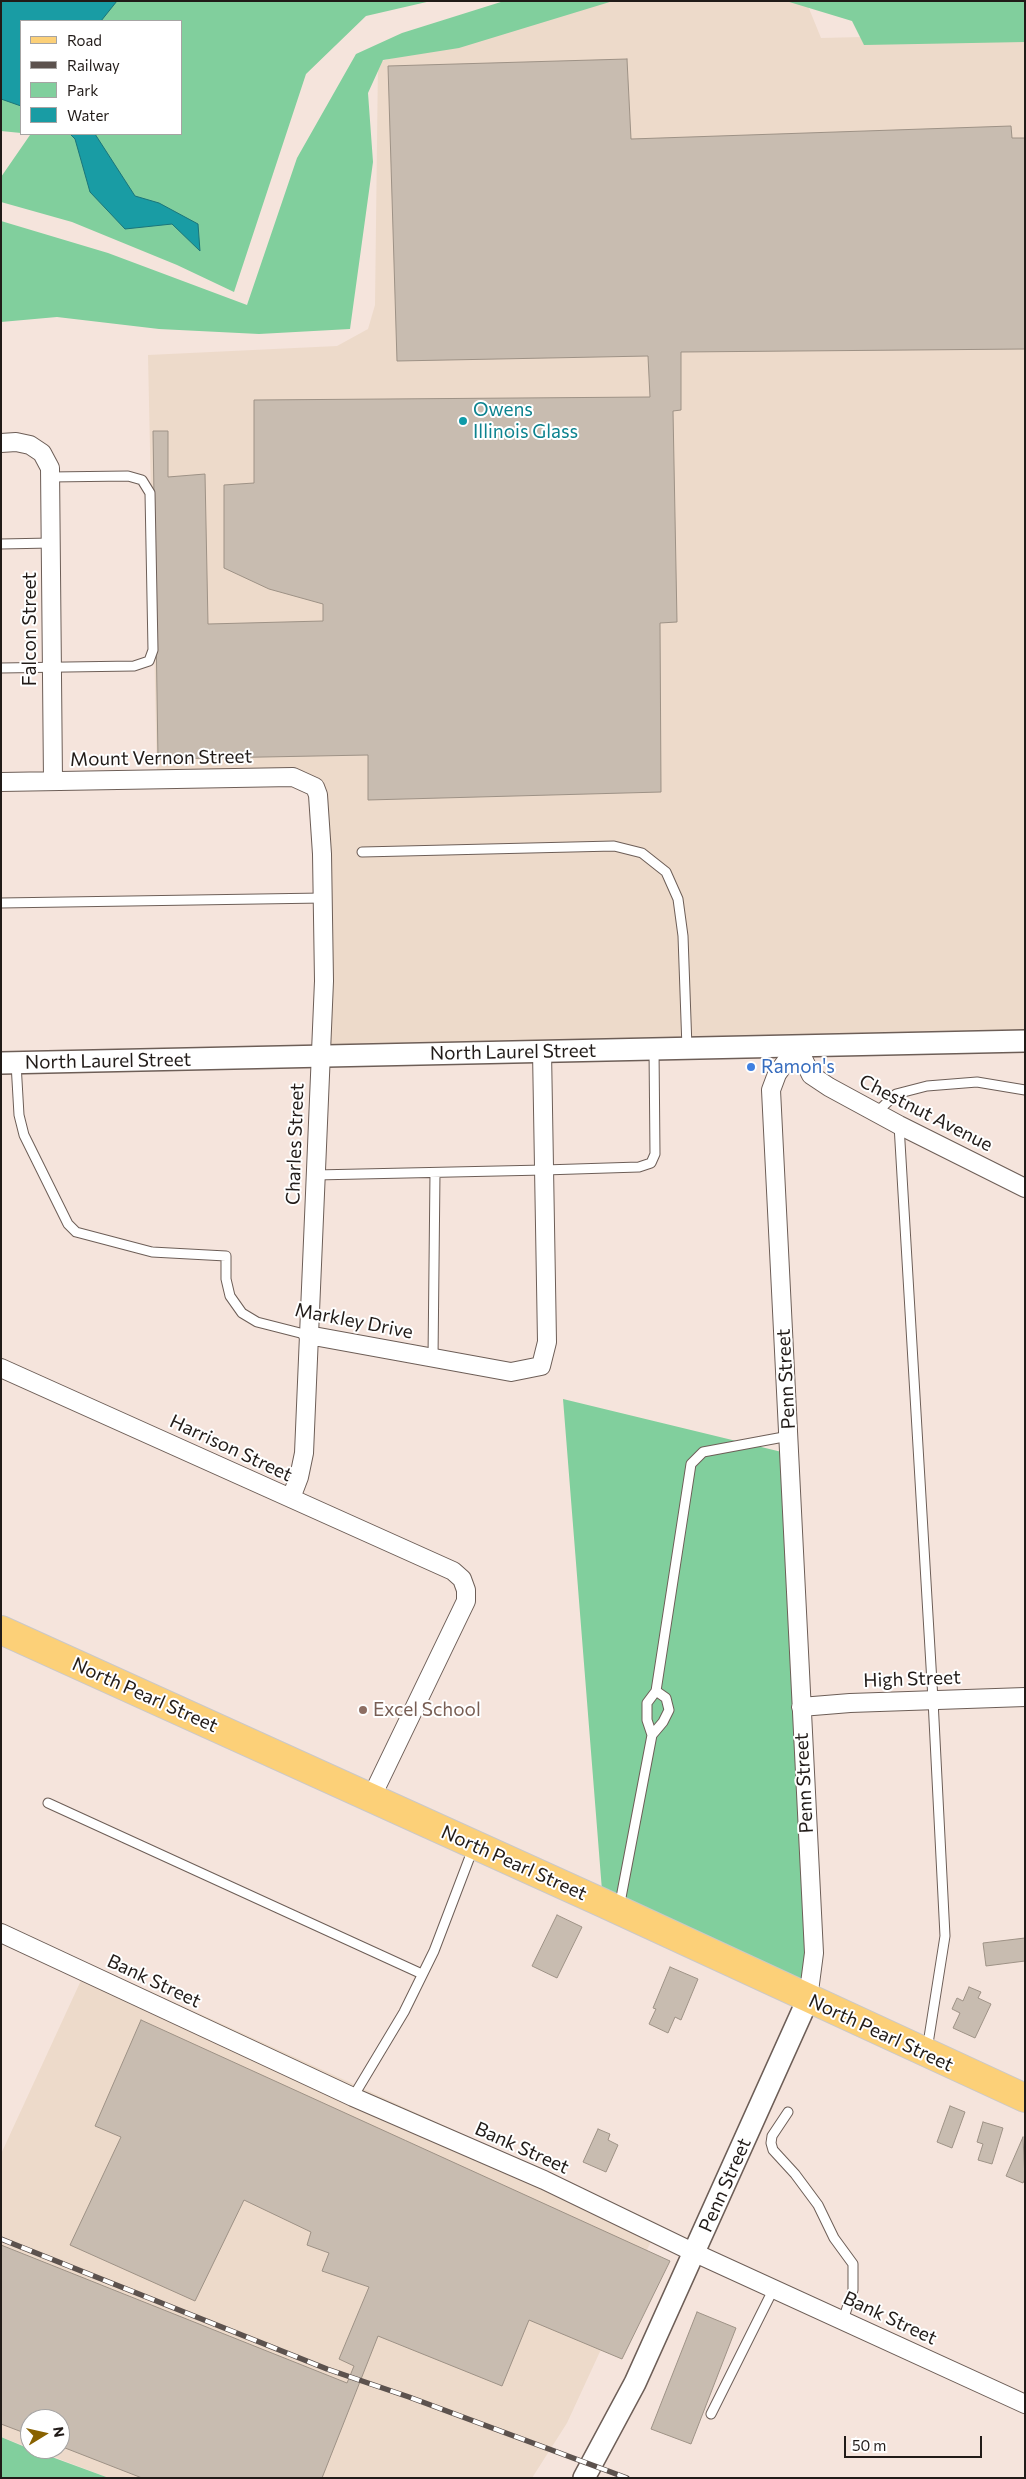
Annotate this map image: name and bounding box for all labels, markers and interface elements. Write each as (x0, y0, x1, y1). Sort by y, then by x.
legend (20, 20, 182, 135)
text: Road (67, 31, 102, 49)
text: Railway (67, 56, 120, 74)
text: Park (67, 81, 98, 99)
text: Water (67, 106, 109, 124)
place label: Owens Illinois Glass (473, 399, 578, 443)
marker: Owens Illinois Glass (457, 415, 469, 427)
street label: Falcon Street (19, 572, 41, 686)
street label: Mount Vernon Street (70, 745, 252, 771)
street label: North Laurel Street (430, 1039, 596, 1065)
street label: North Laurel Street (25, 1048, 191, 1074)
place label: Ramon's (761, 1056, 835, 1078)
marker: Ramon's (745, 1061, 757, 1073)
street label: Chestnut Avenue (856, 1070, 996, 1156)
street label: Charles Street (281, 1083, 309, 1205)
street label: Markley Drive (293, 1298, 415, 1344)
street label: Penn Street (772, 1328, 800, 1430)
street label: Harrison Street (166, 1410, 296, 1486)
street label: North Pearl Street (69, 1653, 221, 1737)
street label: High Street (863, 1666, 961, 1692)
place label: Excel School (373, 1699, 481, 1721)
marker: Excel School (357, 1704, 369, 1716)
street label: Penn Street (790, 1732, 818, 1834)
street label: North Pearl Street (438, 1821, 590, 1905)
street label: Bank Street (104, 1949, 204, 2013)
street label: North Pearl Street (805, 1990, 957, 2076)
street label: Bank Street (471, 2117, 573, 2179)
street label: Penn Street (694, 2134, 756, 2236)
street label: Bank Street (840, 2286, 940, 2350)
north arrow (20, 2409, 70, 2459)
text: N (50, 2425, 69, 2438)
scale bar (846, 2426, 984, 2458)
text: 50 m (852, 2436, 886, 2454)

